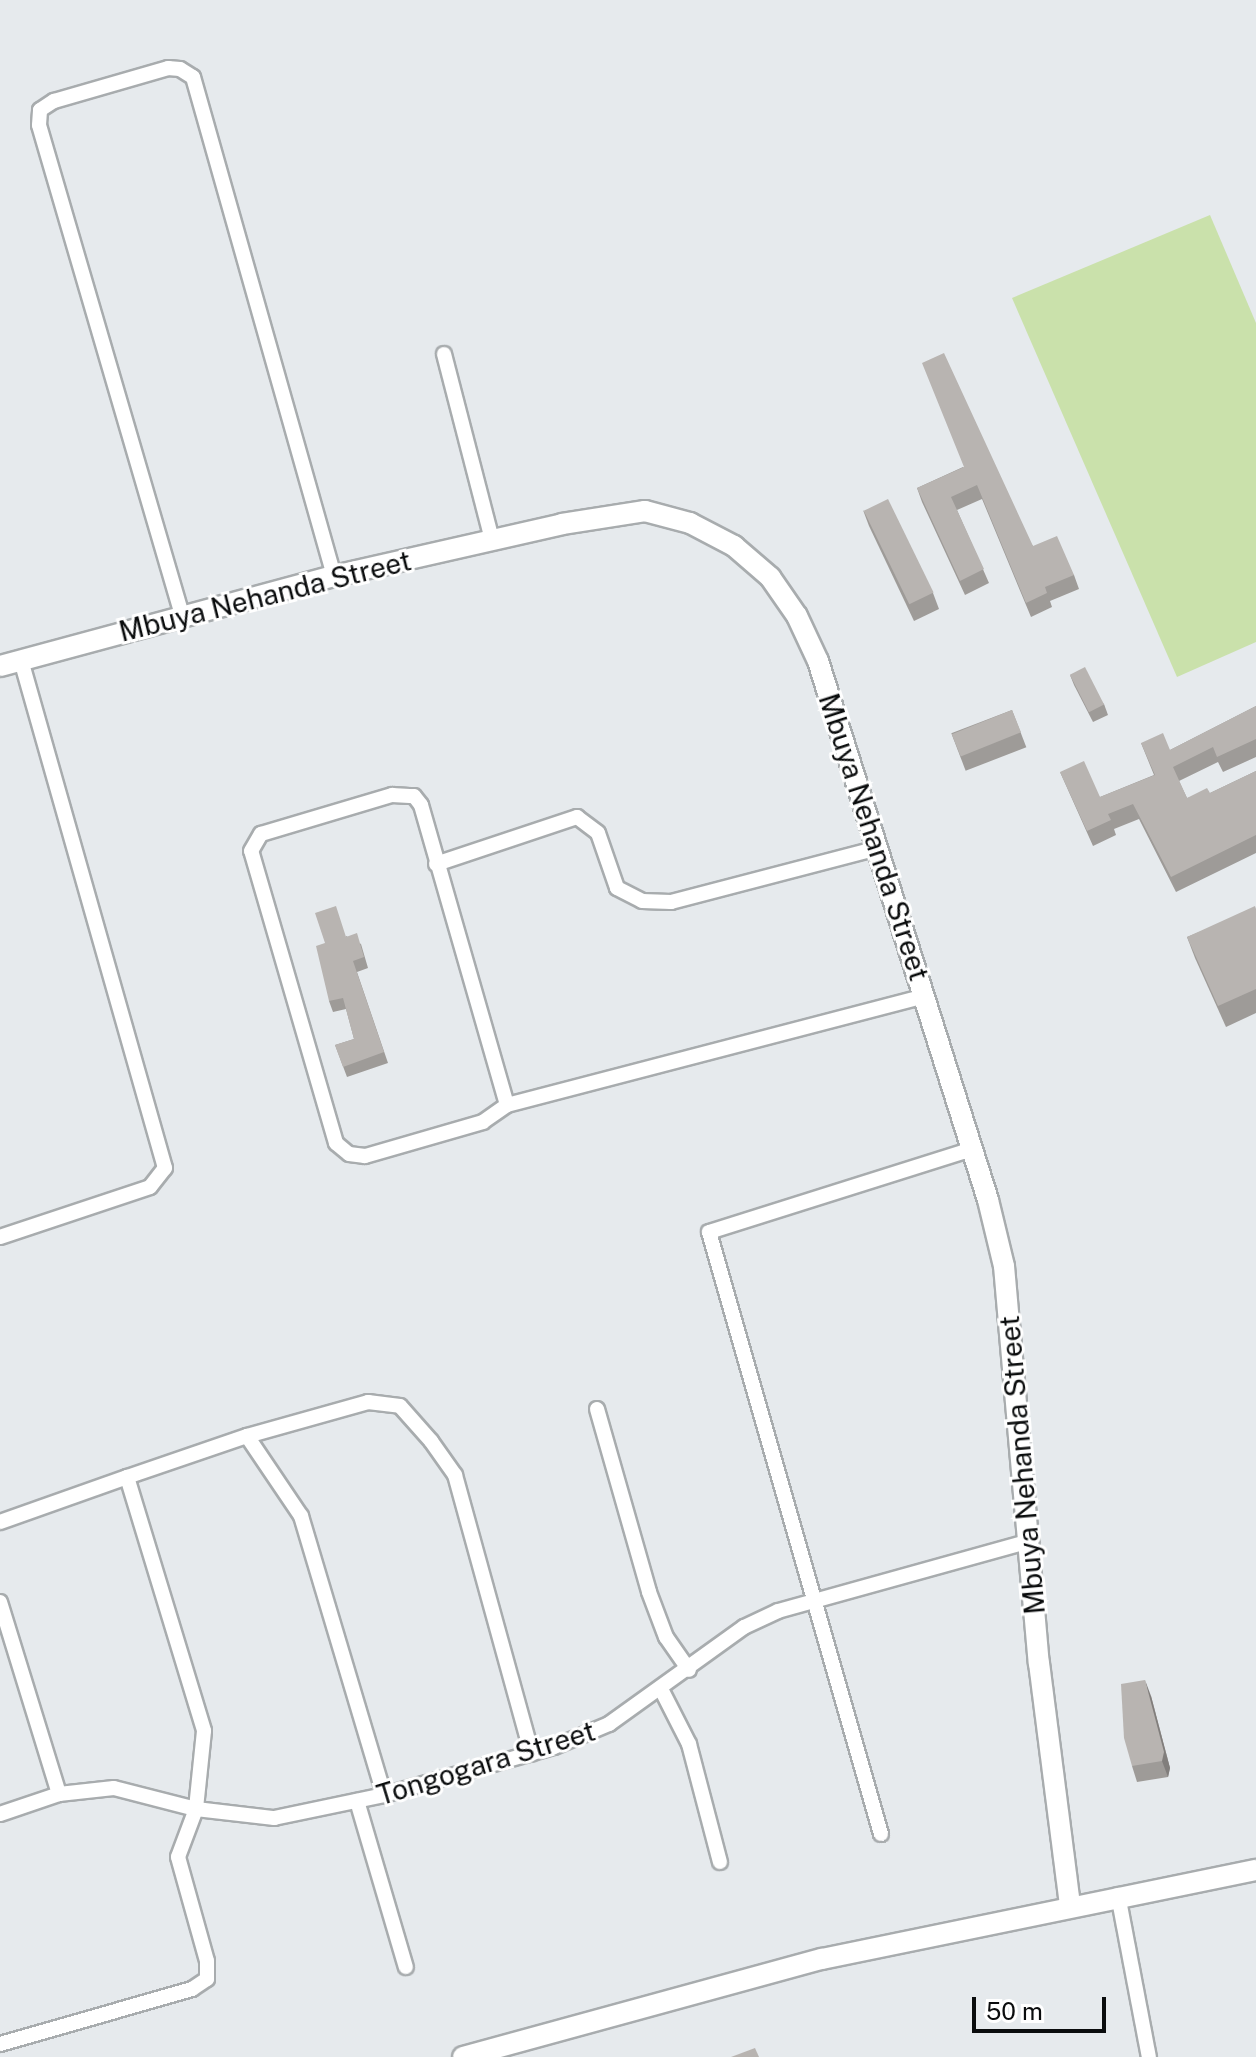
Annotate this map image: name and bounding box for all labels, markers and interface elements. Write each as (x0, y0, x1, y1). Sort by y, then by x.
street label: Mbuya Nehanda Street (115, 543, 415, 649)
street label: Mbuya Nehanda Street (812, 689, 936, 985)
street label: Mbuya Nehanda Street (992, 1314, 1052, 1616)
street label: Tongogara Street (373, 1714, 599, 1812)
scale bar (976, 1981, 1110, 2031)
text: 50 m (986, 1997, 1043, 2025)

